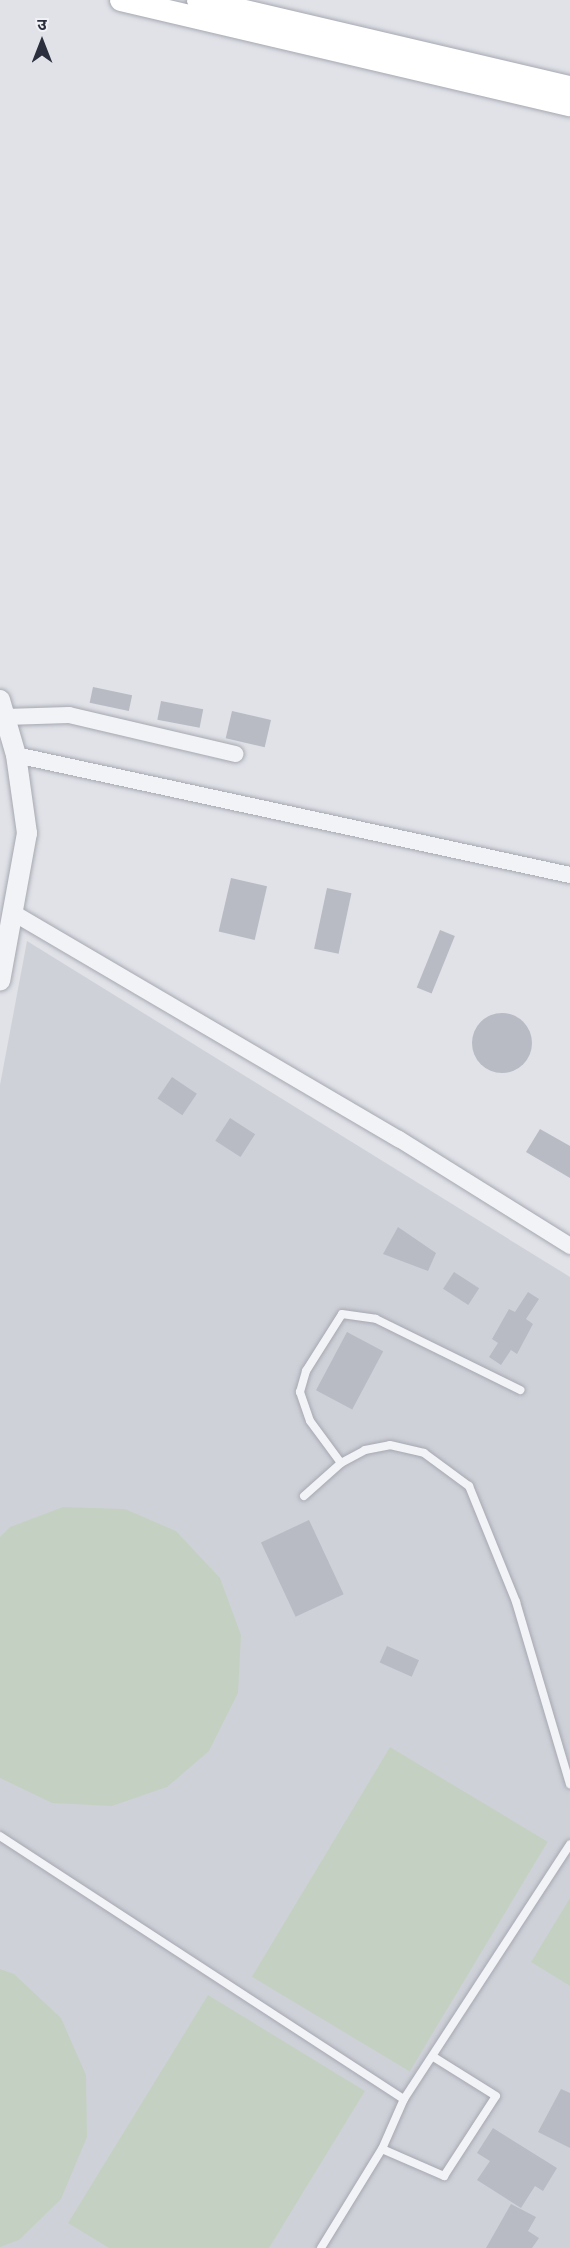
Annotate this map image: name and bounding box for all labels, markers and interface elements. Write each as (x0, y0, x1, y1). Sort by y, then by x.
north arrow (12, 12, 72, 72)
text: उ (37, 14, 47, 33)

